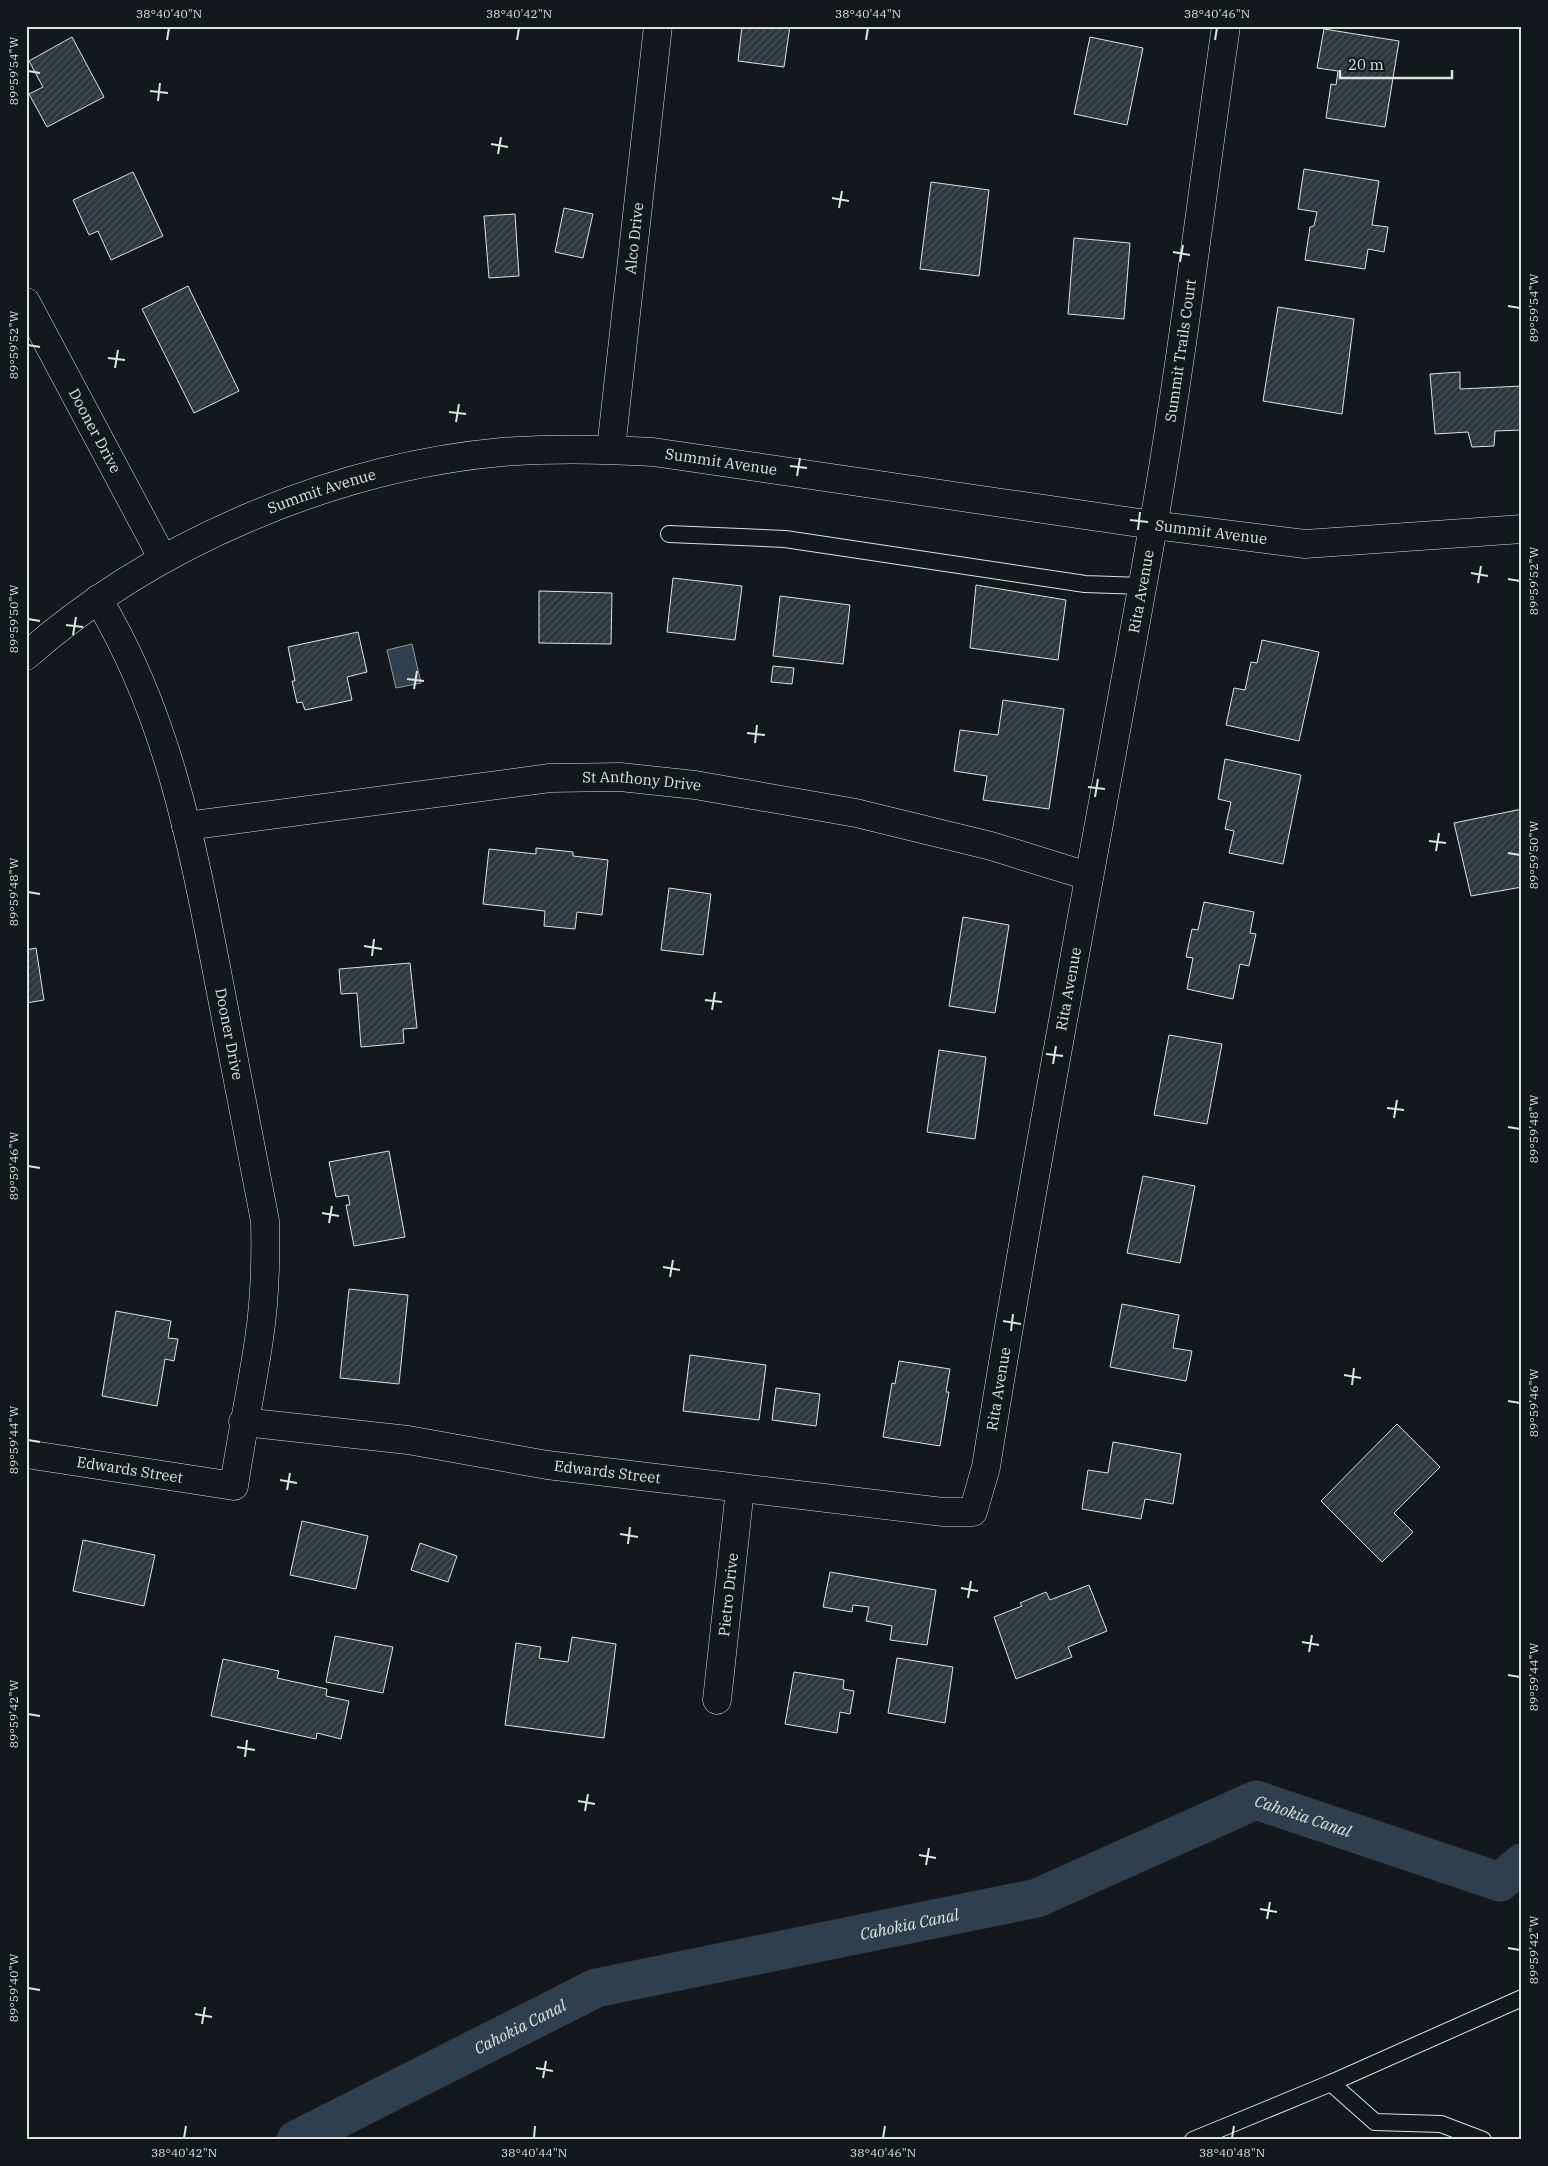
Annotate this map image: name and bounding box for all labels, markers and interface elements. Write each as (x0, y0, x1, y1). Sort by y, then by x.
text: 38°40'40"N (136, 6, 202, 21)
text: 38°40'42"N (486, 6, 552, 21)
text: 38°40'44"N (835, 6, 901, 21)
text: 38°40'46"N (1184, 6, 1250, 21)
text: 89°59'54"W (6, 36, 21, 105)
scale bar (1340, 48, 1453, 80)
text: 20 m (1348, 55, 1384, 74)
street label: Alco Drive (620, 201, 647, 275)
text: 89°59'54"W (1526, 273, 1541, 342)
street label: Summit Trails Court (1160, 278, 1200, 423)
text: 89°59'52"W (6, 310, 21, 379)
street label: Dooner Drive (65, 385, 125, 476)
street label: Summit Avenue (664, 444, 778, 479)
street label: Summit Avenue (265, 464, 378, 518)
street label: Summit Avenue (1154, 515, 1268, 548)
text: 89°59'52"W (1526, 546, 1541, 615)
street label: Rita Avenue (1124, 548, 1158, 635)
text: 89°59'50"W (6, 584, 21, 653)
street label: St Anthony Drive (582, 767, 703, 795)
text: 89°59'50"W (1526, 820, 1541, 889)
text: 89°59'48"W (6, 857, 21, 926)
street label: Rita Avenue (1051, 946, 1085, 1032)
street label: Dooner Drive (211, 986, 248, 1082)
text: 89°59'48"W (1526, 1094, 1541, 1163)
text: 89°59'46"W (6, 1131, 21, 1200)
street label: Rita Avenue (982, 1345, 1014, 1432)
text: 89°59'46"W (1526, 1368, 1541, 1437)
text: 89°59'44"W (6, 1405, 21, 1474)
street label: Edwards Street (75, 1452, 184, 1487)
street label: Edwards Street (553, 1456, 662, 1487)
street label: Pietro Drive (714, 1552, 742, 1637)
text: 89°59'44"W (1526, 1642, 1541, 1711)
text: 89°59'42"W (6, 1679, 21, 1748)
water label: Cahokia Canal (1252, 1790, 1354, 1841)
water label: Cahokia Canal (858, 1904, 961, 1944)
text: 89°59'42"W (1526, 1915, 1541, 1984)
text: 89°59'40"W (6, 1953, 21, 2022)
water label: Cahokia Canal (471, 1995, 570, 2058)
text: 38°40'42"N (151, 2145, 217, 2160)
text: 38°40'44"N (501, 2145, 567, 2160)
text: 38°40'46"N (850, 2145, 916, 2160)
text: 38°40'48"N (1199, 2145, 1265, 2160)

